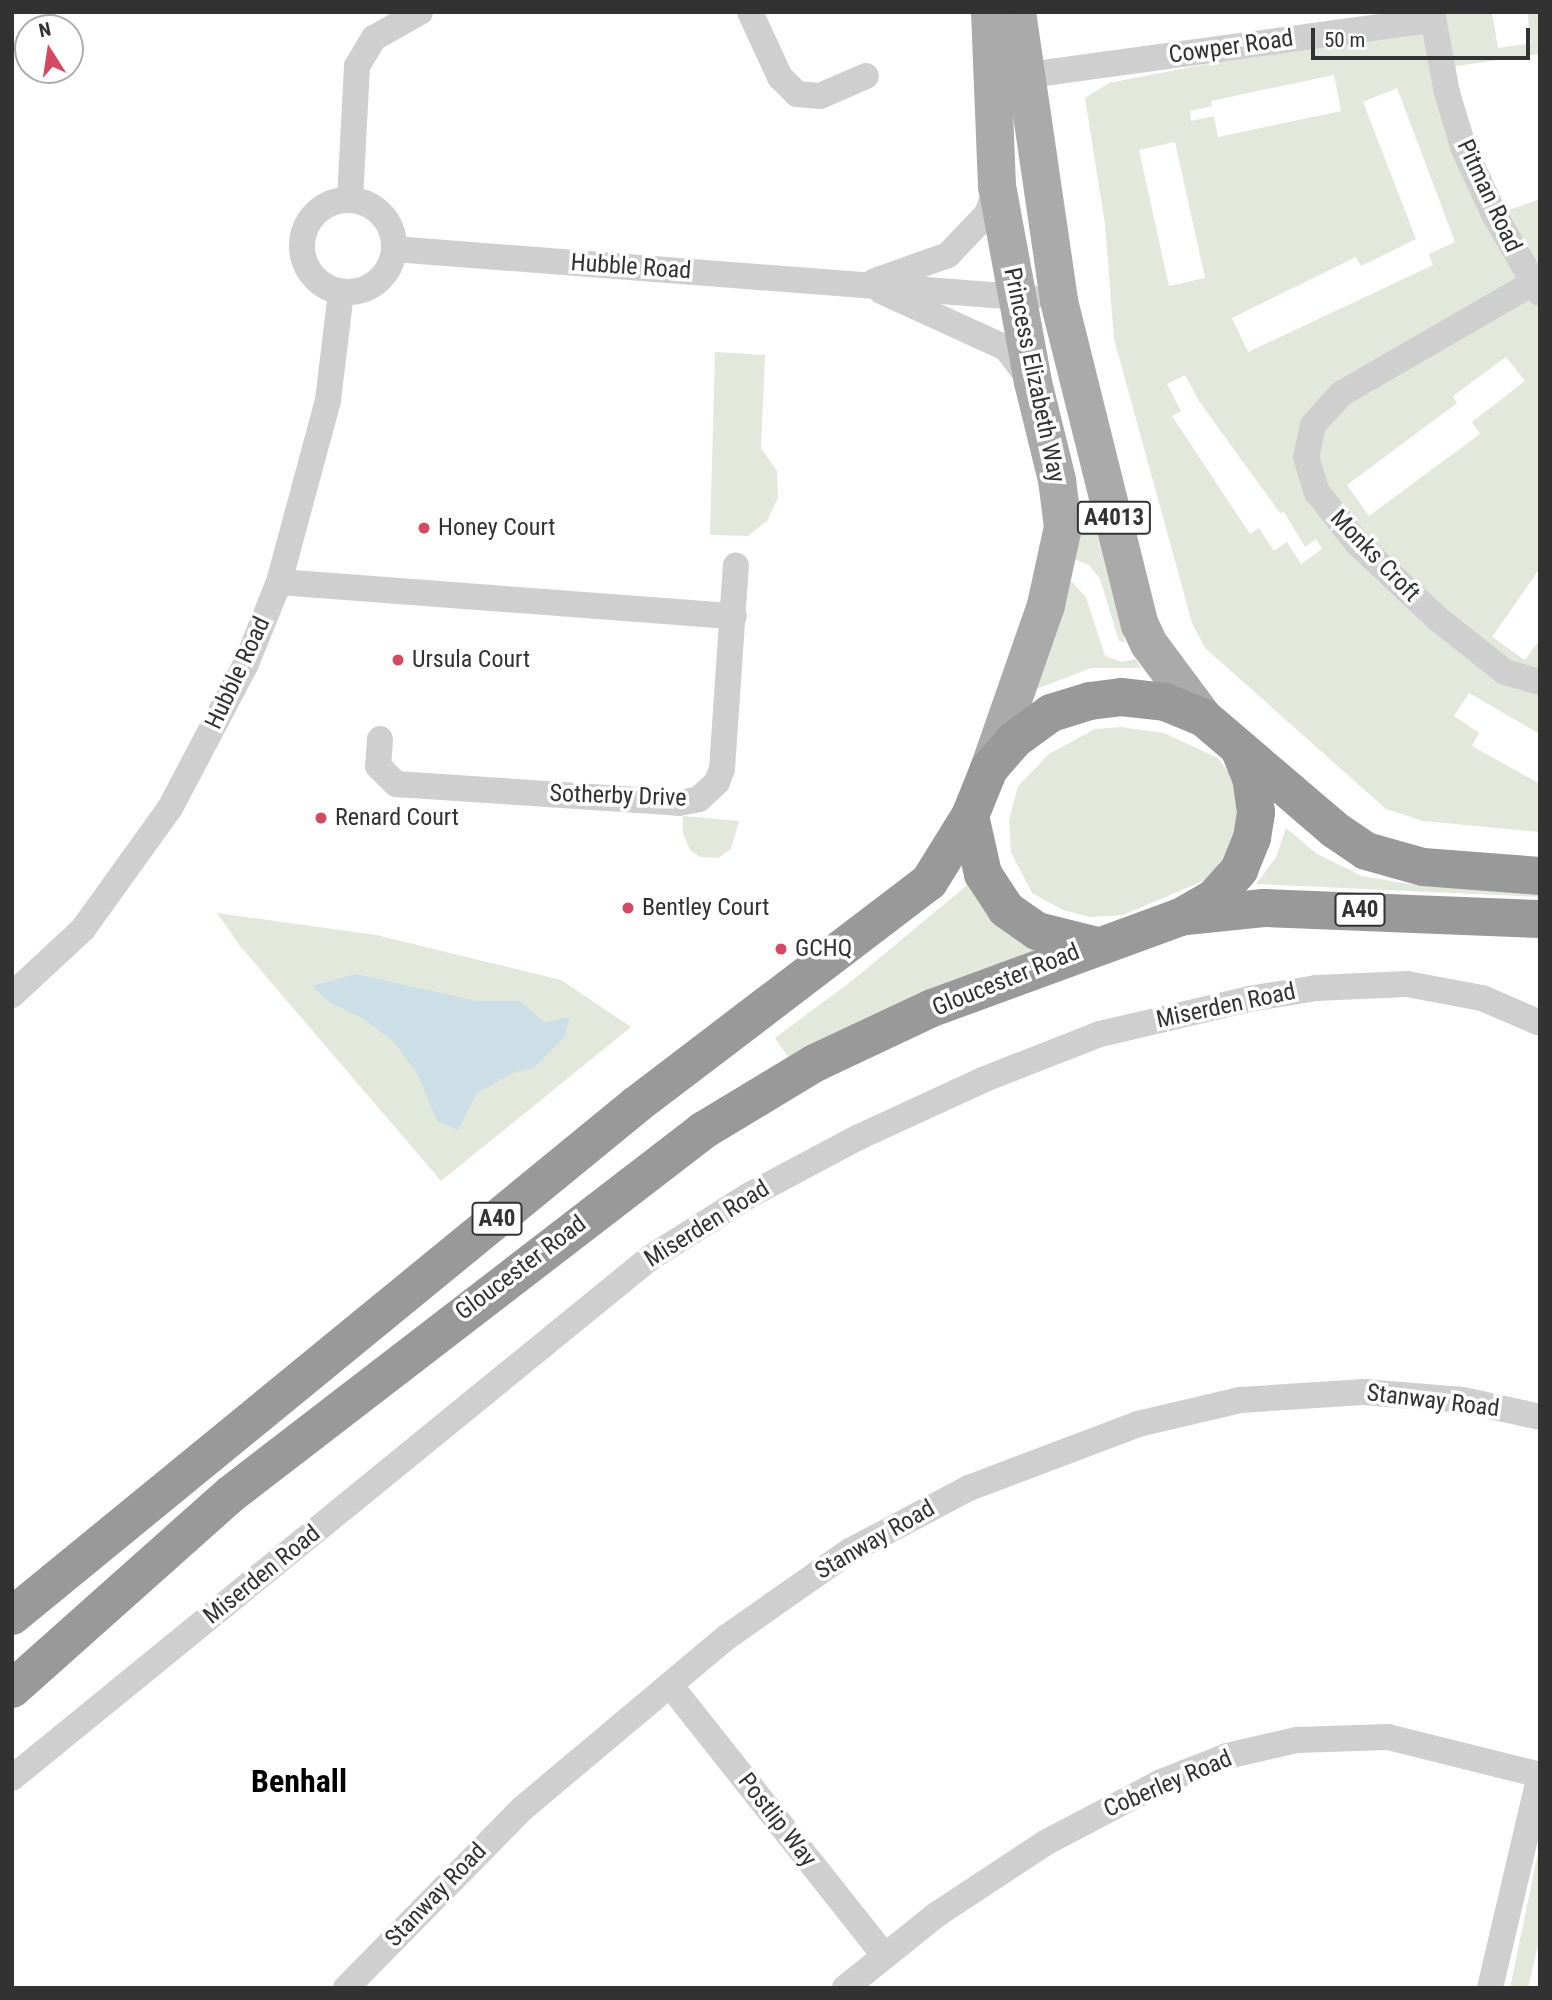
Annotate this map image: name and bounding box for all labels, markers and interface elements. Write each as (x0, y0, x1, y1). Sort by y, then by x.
north arrow (14, 14, 84, 84)
scale bar (1314, 14, 1533, 58)
text: N (37, 17, 53, 42)
street label: Cowper Road (1167, 24, 1295, 70)
text: 50 m (1324, 28, 1365, 52)
street label: Pitman Road (1450, 135, 1528, 257)
street label: Hubble Road (570, 248, 692, 286)
street label: Princess Elizabeth Way (997, 265, 1071, 485)
road number: A4013 (1076, 498, 1152, 538)
street label: Monks Croft (1324, 504, 1426, 608)
place label: Honey Court (438, 514, 555, 542)
marker: Honey Court (416, 520, 432, 536)
street label: Hubble Road (199, 612, 277, 734)
place label: Ursula Court (412, 646, 530, 674)
marker: Ursula Court (390, 652, 406, 668)
street label: Sotherby Drive (549, 779, 687, 813)
place label: Renard Court (335, 804, 459, 832)
marker: Renard Court (313, 810, 329, 826)
road number: A40 (1334, 890, 1386, 930)
place label: Bentley Court (642, 894, 769, 922)
marker: Bentley Court (620, 900, 636, 916)
place label: GCHQ (795, 935, 852, 963)
street label: Gloucester Road (928, 937, 1084, 1023)
marker: GCHQ (773, 941, 789, 957)
street label: Miserden Road (1154, 977, 1298, 1035)
street label: Miserden Road (639, 1174, 775, 1274)
road number: A40 (471, 1200, 523, 1238)
street label: Gloucester Road (450, 1210, 592, 1326)
street label: Stanway Road (1365, 1379, 1501, 1423)
street label: Stanway Road (810, 1494, 940, 1586)
street label: Miserden Road (198, 1519, 326, 1631)
street label: Coberley Road (1100, 1744, 1236, 1824)
district label: Benhall (251, 1762, 347, 1800)
street label: Postlip Way (732, 1767, 822, 1873)
street label: Stanway Road (379, 1837, 493, 1953)

